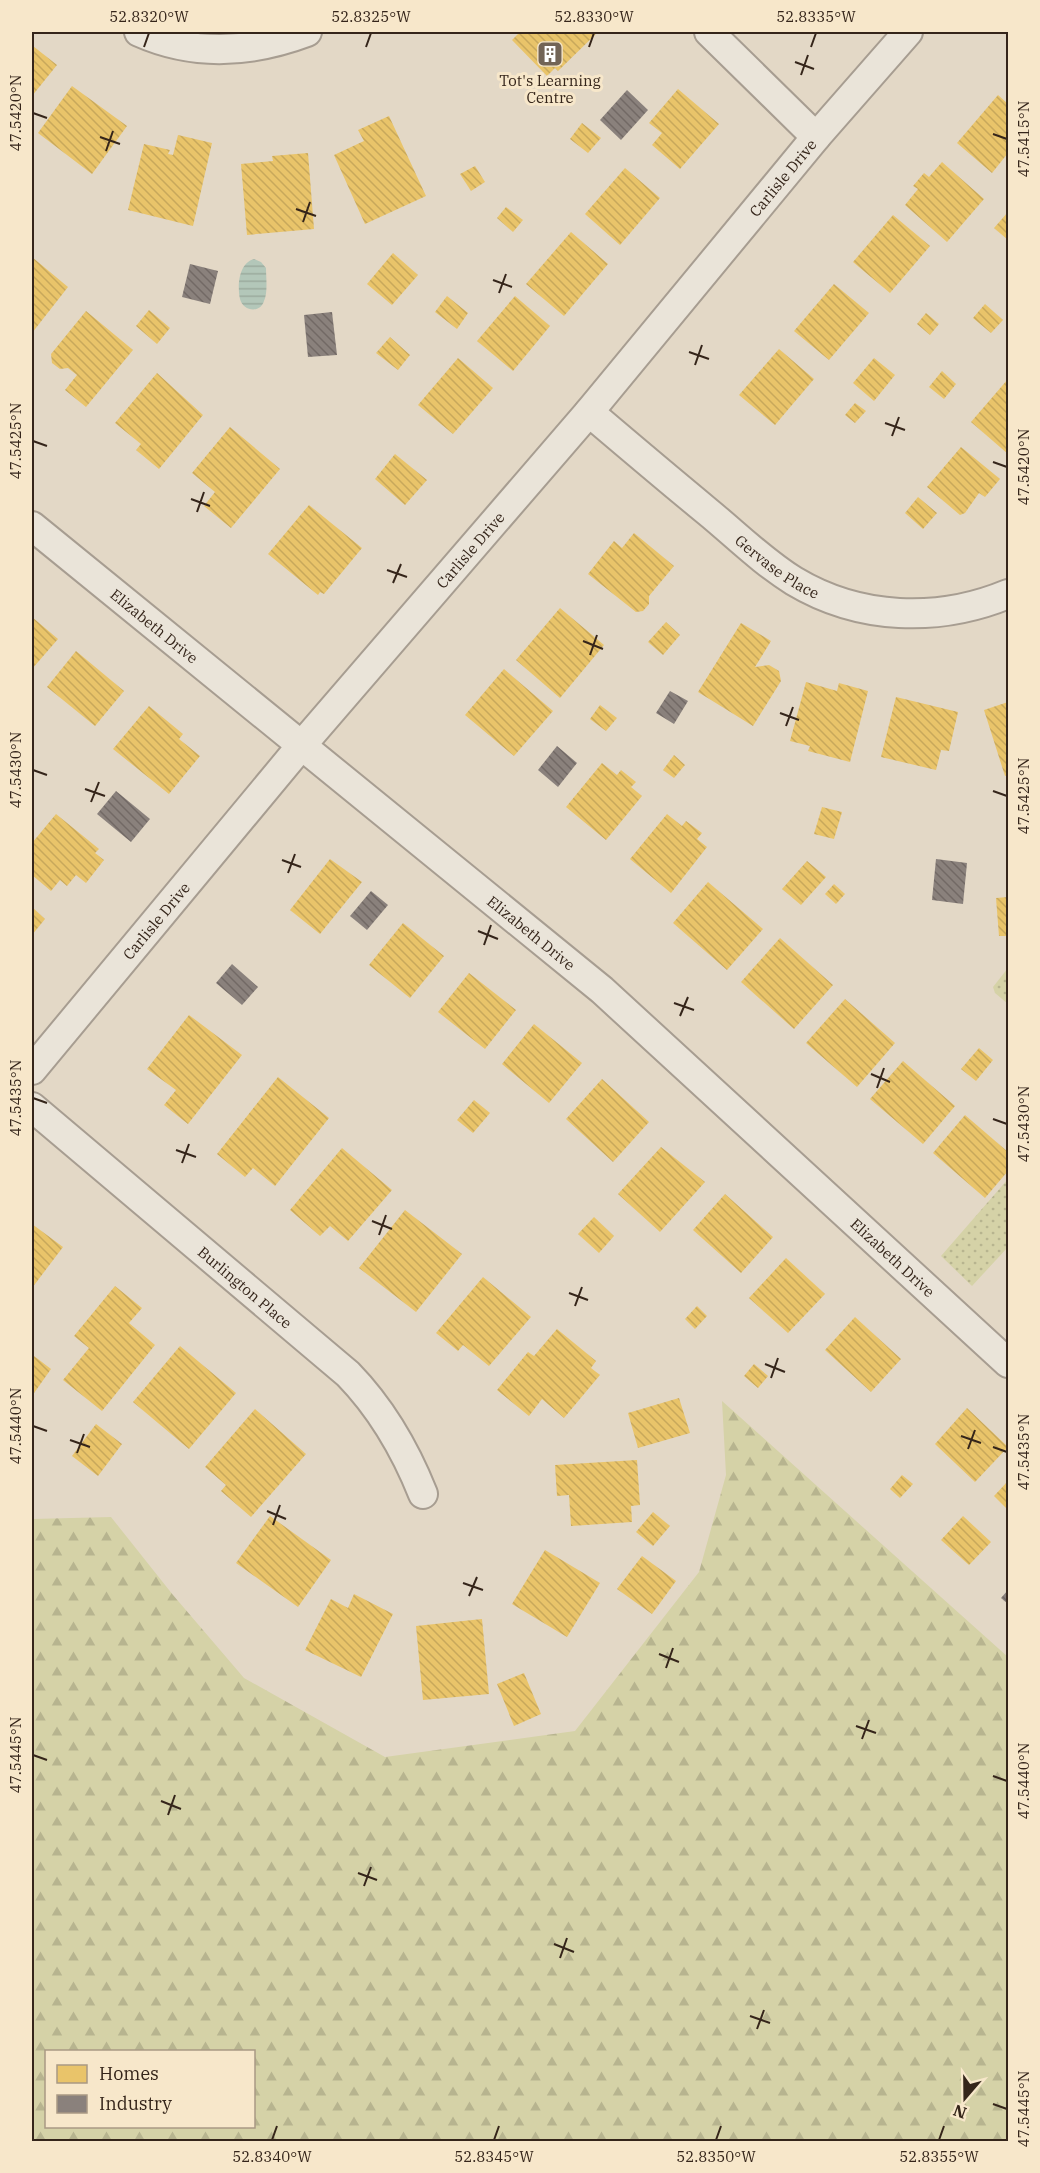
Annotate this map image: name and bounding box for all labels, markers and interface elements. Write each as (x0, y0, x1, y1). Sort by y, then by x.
text: 52.8320°W (109, 7, 189, 26)
text: 52.8325°W (331, 7, 411, 26)
text: 52.8330°W (554, 7, 634, 26)
text: 52.8335°W (776, 7, 856, 26)
building icon: Tot's Learning Centre (535, 39, 565, 69)
place label: Tot's Learning Centre (499, 71, 601, 107)
text: 47.5420°N (6, 75, 25, 151)
text: 47.5415°N (1014, 101, 1033, 177)
street label: Carlisle Drive (745, 135, 820, 220)
text: 47.5425°N (6, 403, 25, 479)
text: 47.5420°N (1014, 429, 1033, 505)
street label: Carlisle Drive (432, 508, 508, 592)
street label: Gervase Place (731, 530, 822, 602)
street label: Elizabeth Drive (107, 584, 202, 667)
text: 47.5430°N (6, 732, 25, 808)
text: 47.5425°N (1014, 758, 1033, 834)
street label: Carlisle Drive (118, 878, 194, 963)
street label: Elizabeth Drive (484, 891, 579, 974)
text: 47.5435°N (6, 1060, 25, 1136)
text: 47.5430°N (1014, 1086, 1033, 1162)
street label: Elizabeth Drive (847, 1214, 939, 1301)
street label: Burlington Place (194, 1242, 296, 1332)
text: 47.5440°N (6, 1388, 25, 1464)
text: 47.5435°N (1014, 1414, 1033, 1490)
text: 47.5445°N (6, 1717, 25, 1793)
text: 47.5440°N (1014, 1743, 1033, 1819)
legend (45, 2050, 255, 2128)
text: Homes (99, 2062, 159, 2085)
north arrow (935, 2068, 995, 2128)
text: 47.5445°N (1014, 2071, 1033, 2147)
text: Industry (99, 2092, 172, 2115)
text: N (951, 2101, 969, 2124)
text: 52.8340°W (232, 2147, 312, 2166)
text: 52.8345°W (454, 2147, 534, 2166)
text: 52.8350°W (676, 2147, 756, 2166)
text: 52.8355°W (899, 2147, 979, 2166)

